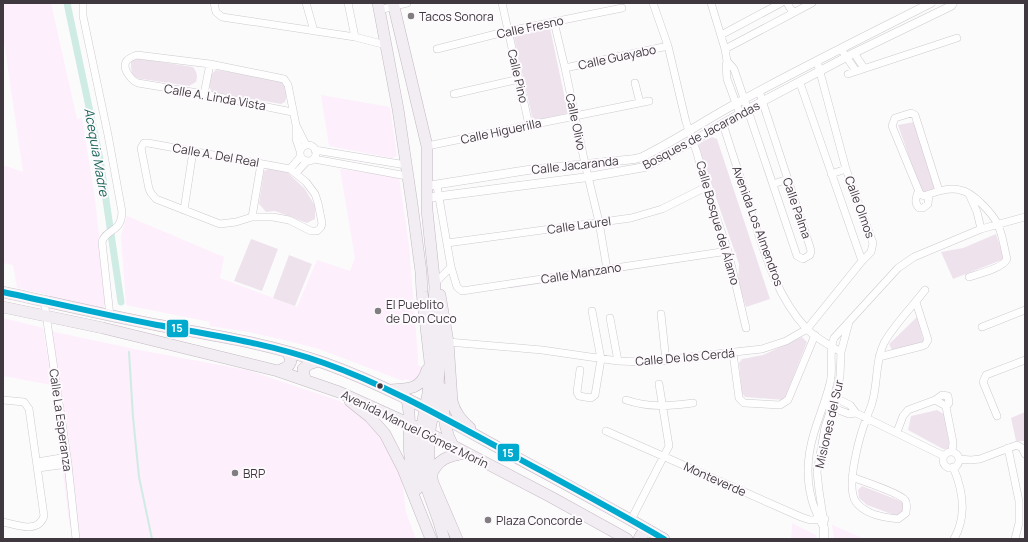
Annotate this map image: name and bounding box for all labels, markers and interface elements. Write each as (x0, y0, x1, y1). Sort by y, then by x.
place label: Tacos Sonora (419, 8, 494, 25)
marker: Tacos Sonora (406, 11, 416, 21)
street label: Calle Fresno (495, 12, 565, 42)
street label: Calle Guayabo (577, 40, 657, 74)
street label: Calle Pino (504, 48, 532, 104)
street label: Calle A. Linda Vista (163, 80, 267, 114)
street label: Calle Olivo (562, 92, 590, 152)
street label: Bosques de Jacarandas (639, 97, 763, 173)
water label: Acequia Madre (80, 107, 114, 199)
street label: Calle Higuerilla (459, 114, 543, 148)
street label: Calle A. Del Real (171, 139, 261, 171)
street label: Calle Jacaranda (531, 152, 619, 178)
street label: Calle Bosque del Álamo (692, 159, 744, 287)
street label: Avenida Los Almendros (728, 163, 788, 289)
street label: Calle Olmos (841, 173, 879, 241)
street label: Calle Palma (779, 175, 815, 241)
street label: Calle Laurel (546, 212, 612, 238)
street label: Calle Manzano (540, 258, 622, 288)
place label: El Pueblito de Don Cuco (386, 296, 456, 327)
marker: El Pueblito de Don Cuco (373, 306, 383, 316)
line badge: 15 (166, 319, 189, 338)
text: 15 (171, 320, 183, 335)
street label: Calle De los Cerdá (635, 344, 735, 370)
street label: Calle La Esperanza (45, 368, 77, 472)
street label: Misiones del Sur (811, 378, 848, 470)
unlabelled marker (375, 381, 385, 391)
street label: Avenida Manuel Gómez Morín (338, 386, 492, 472)
line badge: 15 (497, 443, 520, 462)
text: 15 (502, 445, 514, 460)
street label: Monteverde (681, 458, 749, 500)
place label: BRP (243, 465, 265, 482)
marker: BRP (230, 468, 240, 478)
place label: Plaza Concorde (496, 512, 582, 529)
marker: Plaza Concorde (483, 515, 493, 525)

